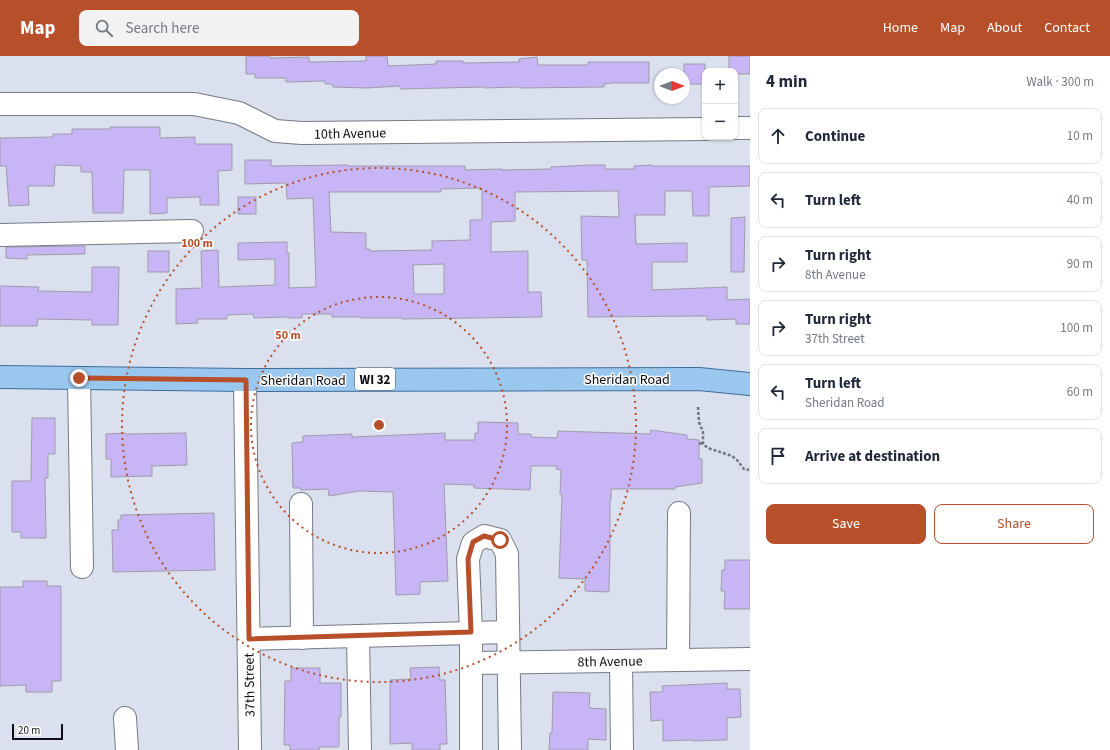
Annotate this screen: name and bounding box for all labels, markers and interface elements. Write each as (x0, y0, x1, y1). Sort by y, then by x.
search box (79, 10, 359, 46)
text: Map (20, 15, 55, 42)
icon: search (93, 17, 115, 39)
text: Search here (125, 18, 199, 39)
text: Home (883, 18, 918, 38)
text: Map (940, 18, 965, 38)
text: About (987, 18, 1022, 38)
text: Contact (1044, 18, 1090, 38)
north arrow (654, 68, 690, 104)
map controls (702, 68, 738, 140)
button: + (702, 68, 738, 104)
text: 4 min (766, 70, 807, 94)
text: Walk · 300 m (1026, 73, 1094, 91)
button: − (702, 104, 738, 140)
street label: 10th Avenue (314, 123, 386, 145)
icon: ahead (767, 125, 789, 147)
text: Continue (805, 126, 865, 147)
text: 10 m (1067, 127, 1093, 145)
icon: left (767, 189, 789, 211)
text: Turn left (805, 190, 861, 211)
text: 40 m (1067, 191, 1093, 209)
text: 100 m (181, 235, 213, 252)
text: Turn right (805, 245, 871, 266)
icon: right (767, 253, 789, 275)
text: 90 m (1067, 255, 1093, 273)
text: 8th Avenue (805, 266, 866, 284)
text: Turn right (805, 309, 871, 330)
icon: right (767, 317, 789, 339)
text: 100 m (1060, 319, 1093, 337)
text: 50 m (275, 327, 301, 344)
text: 37th Street (805, 330, 865, 348)
road number: WI 32 (355, 368, 395, 390)
route end (70, 369, 88, 387)
street label: Sheridan Road (584, 370, 670, 390)
street label: Sheridan Road (260, 371, 346, 391)
text: Turn left (805, 373, 861, 394)
icon: left (767, 381, 789, 403)
text: 60 m (1067, 383, 1093, 401)
text: Sheridan Road (805, 394, 885, 412)
centre of rings (372, 418, 386, 432)
icon: arrive (767, 445, 789, 467)
text: Arrive at destination (805, 446, 940, 467)
button: Save (766, 504, 926, 544)
button: Share (934, 504, 1094, 544)
route start (491, 531, 509, 549)
street label: 8th Avenue (577, 651, 643, 673)
street label: 37th Street (239, 652, 261, 717)
scale bar (12, 722, 63, 741)
text: 20 m (18, 723, 40, 738)

